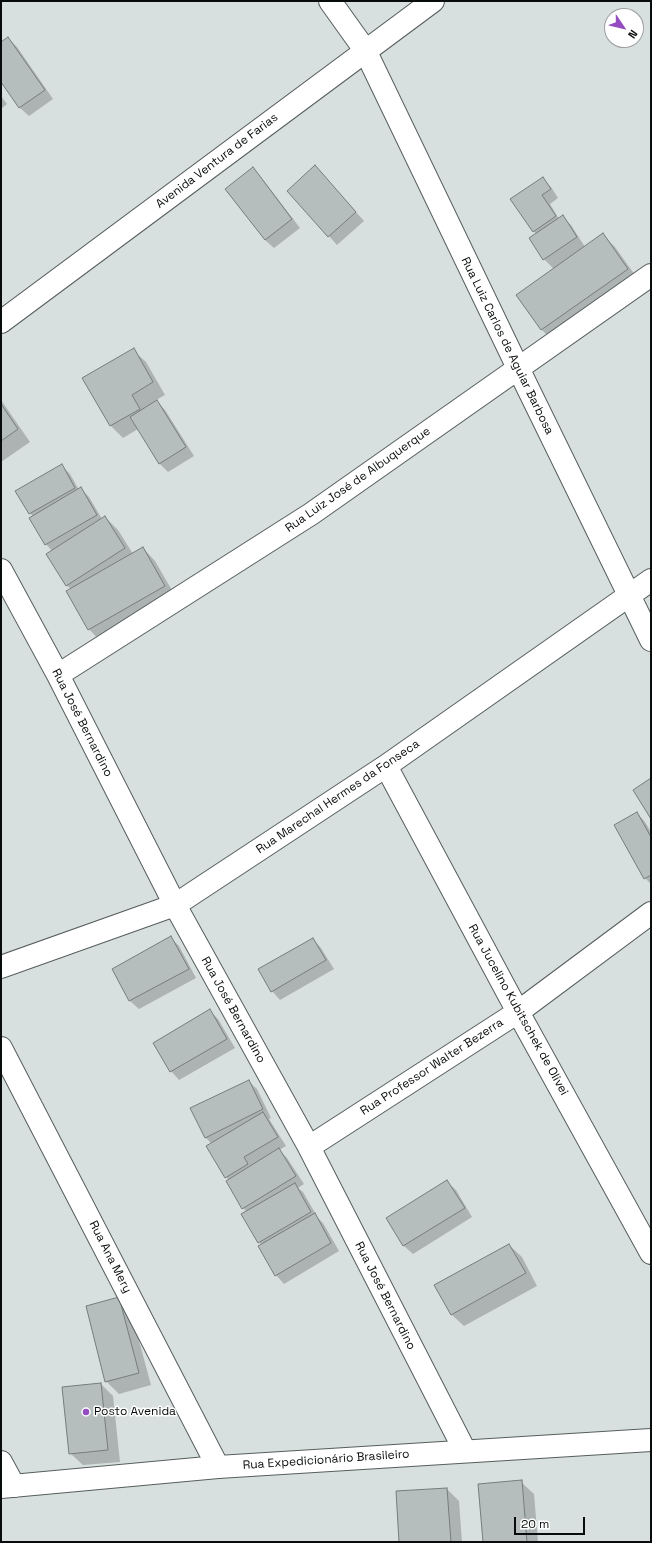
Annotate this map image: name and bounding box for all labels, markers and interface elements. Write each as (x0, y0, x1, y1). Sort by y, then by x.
north arrow (604, 8, 644, 48)
text: N (625, 27, 641, 41)
street label: Avenida Ventura de Farias (153, 110, 281, 212)
street label: Rua Luiz Carlos de Aguiar Barbosa (458, 255, 556, 437)
street label: Rua Luiz José de Albuquerque (283, 424, 433, 536)
street label: Rua José Bernardino (49, 667, 115, 779)
street label: Rua Marechal Hermes da Fonseca (254, 737, 422, 857)
street label: Rua Jucelino Kubitschek de Olivei (465, 922, 571, 1098)
street label: Rua José Bernardino (198, 954, 268, 1066)
street label: Rua Professor Walter Bezerra (358, 1015, 506, 1119)
street label: Rua Ana Mery (86, 1218, 134, 1296)
street label: Rua José Bernardino (352, 1240, 418, 1352)
place label: Posto Avenida (94, 1405, 176, 1419)
marker: Posto Avenida (81, 1407, 91, 1417)
street label: Rua Expedicionário Brasileiro (242, 1447, 410, 1473)
scale bar (516, 1509, 587, 1535)
text: 20 m (521, 1516, 549, 1532)

